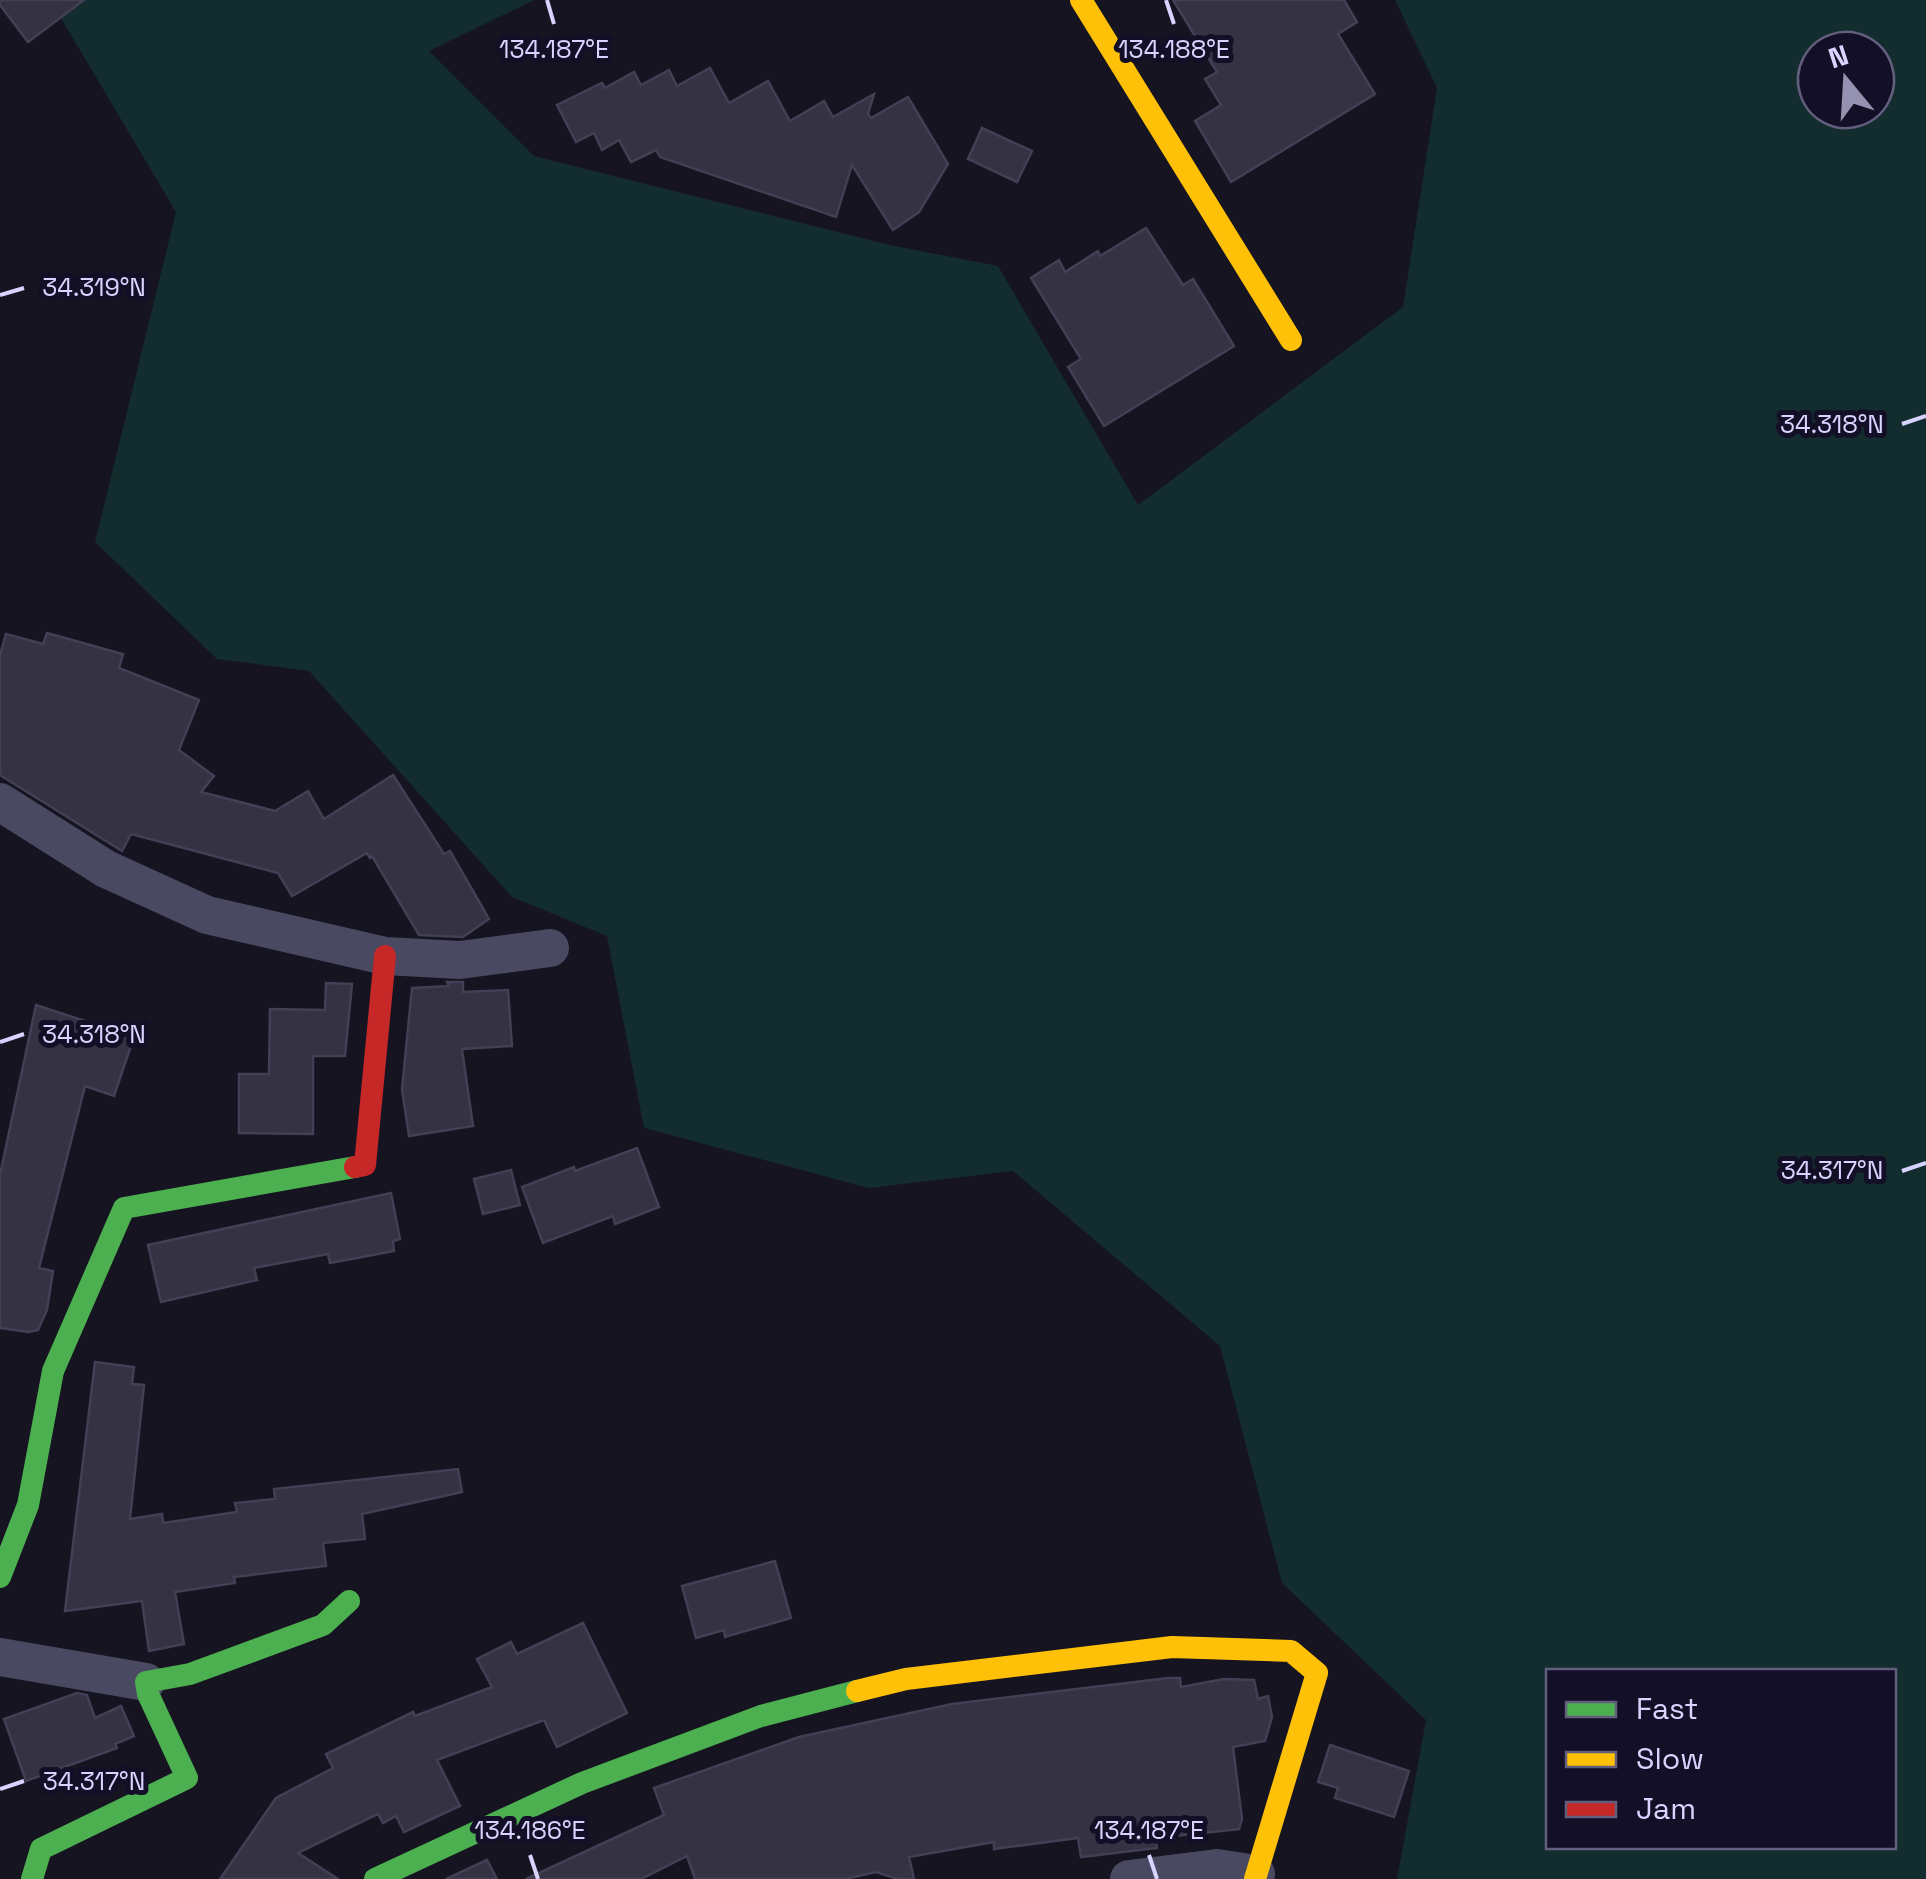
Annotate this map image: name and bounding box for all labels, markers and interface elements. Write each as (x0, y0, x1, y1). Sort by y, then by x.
north arrow (1796, 30, 1896, 130)
text: 134.187°E (499, 33, 609, 65)
text: 134.188°E (1118, 33, 1230, 65)
text: N (1824, 36, 1853, 76)
text: 34.319°N (42, 271, 146, 303)
text: 34.318°N (1780, 408, 1884, 440)
text: 34.318°N (42, 1018, 146, 1050)
text: 34.317°N (1781, 1154, 1883, 1186)
legend (1546, 1669, 1896, 1849)
text: Fast (1636, 1689, 1698, 1728)
text: Slow (1636, 1739, 1704, 1778)
text: 34.317°N (43, 1765, 145, 1797)
text: Jam (1636, 1789, 1696, 1828)
text: 134.186°E (474, 1814, 586, 1846)
text: 134.187°E (1094, 1814, 1204, 1846)

